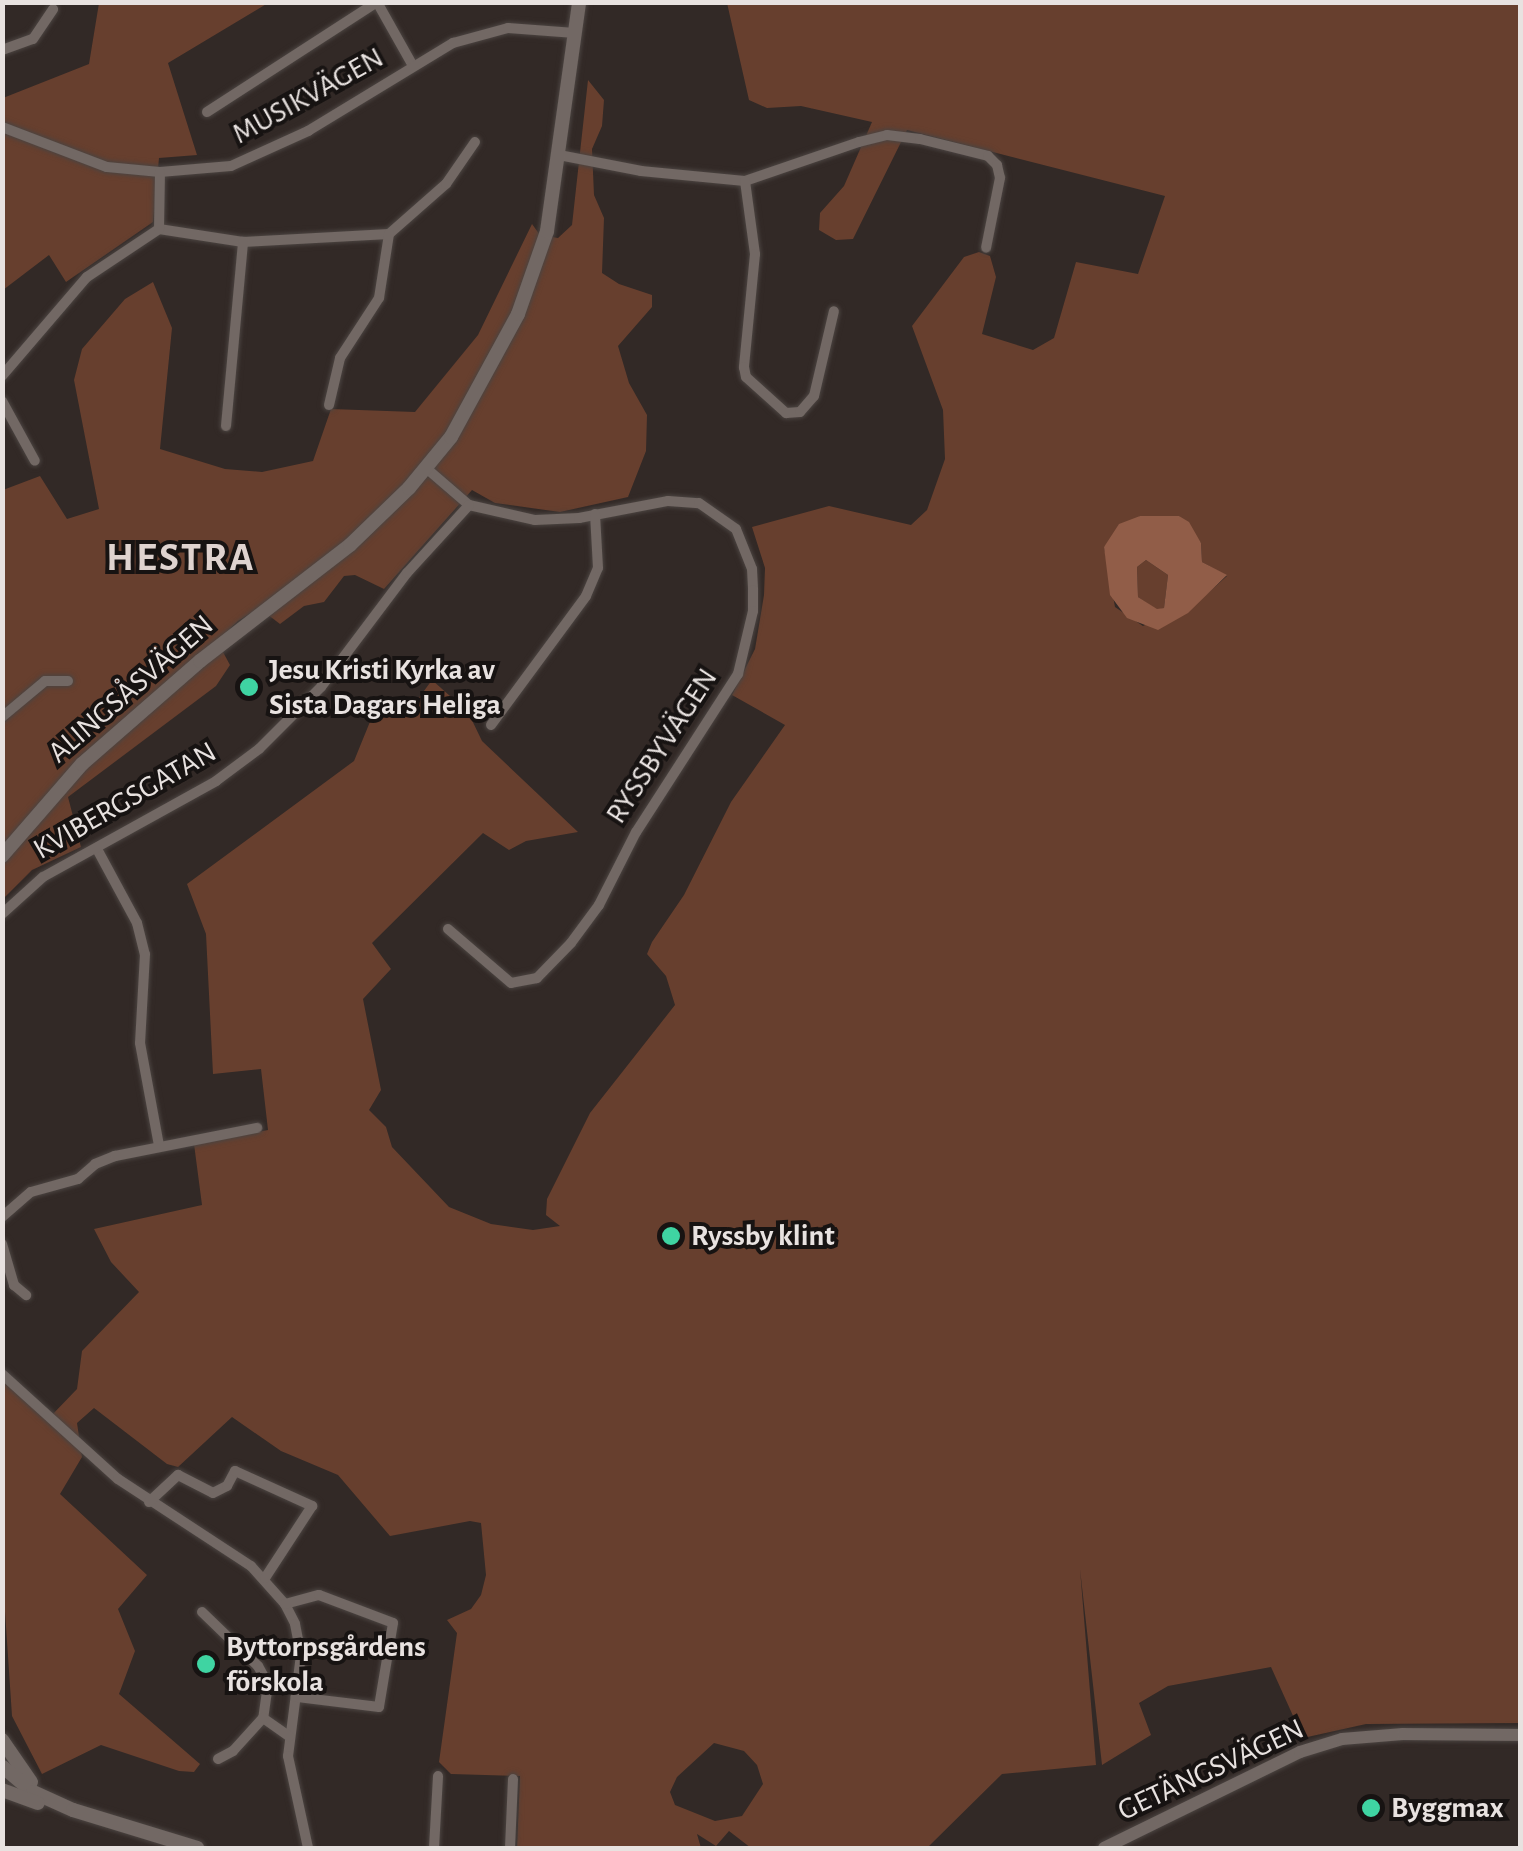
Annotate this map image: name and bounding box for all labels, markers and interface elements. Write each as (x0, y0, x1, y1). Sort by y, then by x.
street label: MUSIKVÄGEN (226, 40, 390, 152)
district label: HESTRA (106, 534, 256, 582)
street label: ALINGSÅSVÄGEN (41, 607, 221, 771)
place label: Jesu Kristi Kyrka av Sista Dagars Heliga (269, 652, 501, 722)
street label: RYSSBYVÄGEN (598, 662, 726, 830)
marker: Jesu Kristi Kyrka av Sista Dagars Heliga (238, 676, 260, 698)
street label: KVIBERGSGATAN (27, 734, 223, 868)
place label: Ryssby klint (691, 1218, 835, 1254)
marker: Ryssby klint (660, 1225, 682, 1247)
place label: Byttorpsgårdens förskola (226, 1629, 426, 1700)
marker: Byttorpsgårdens förskola (195, 1653, 217, 1675)
street label: GETÄNGSVÄGEN (1112, 1711, 1310, 1829)
place label: Byggmax (1391, 1790, 1504, 1826)
marker: Byggmax (1360, 1797, 1382, 1819)

